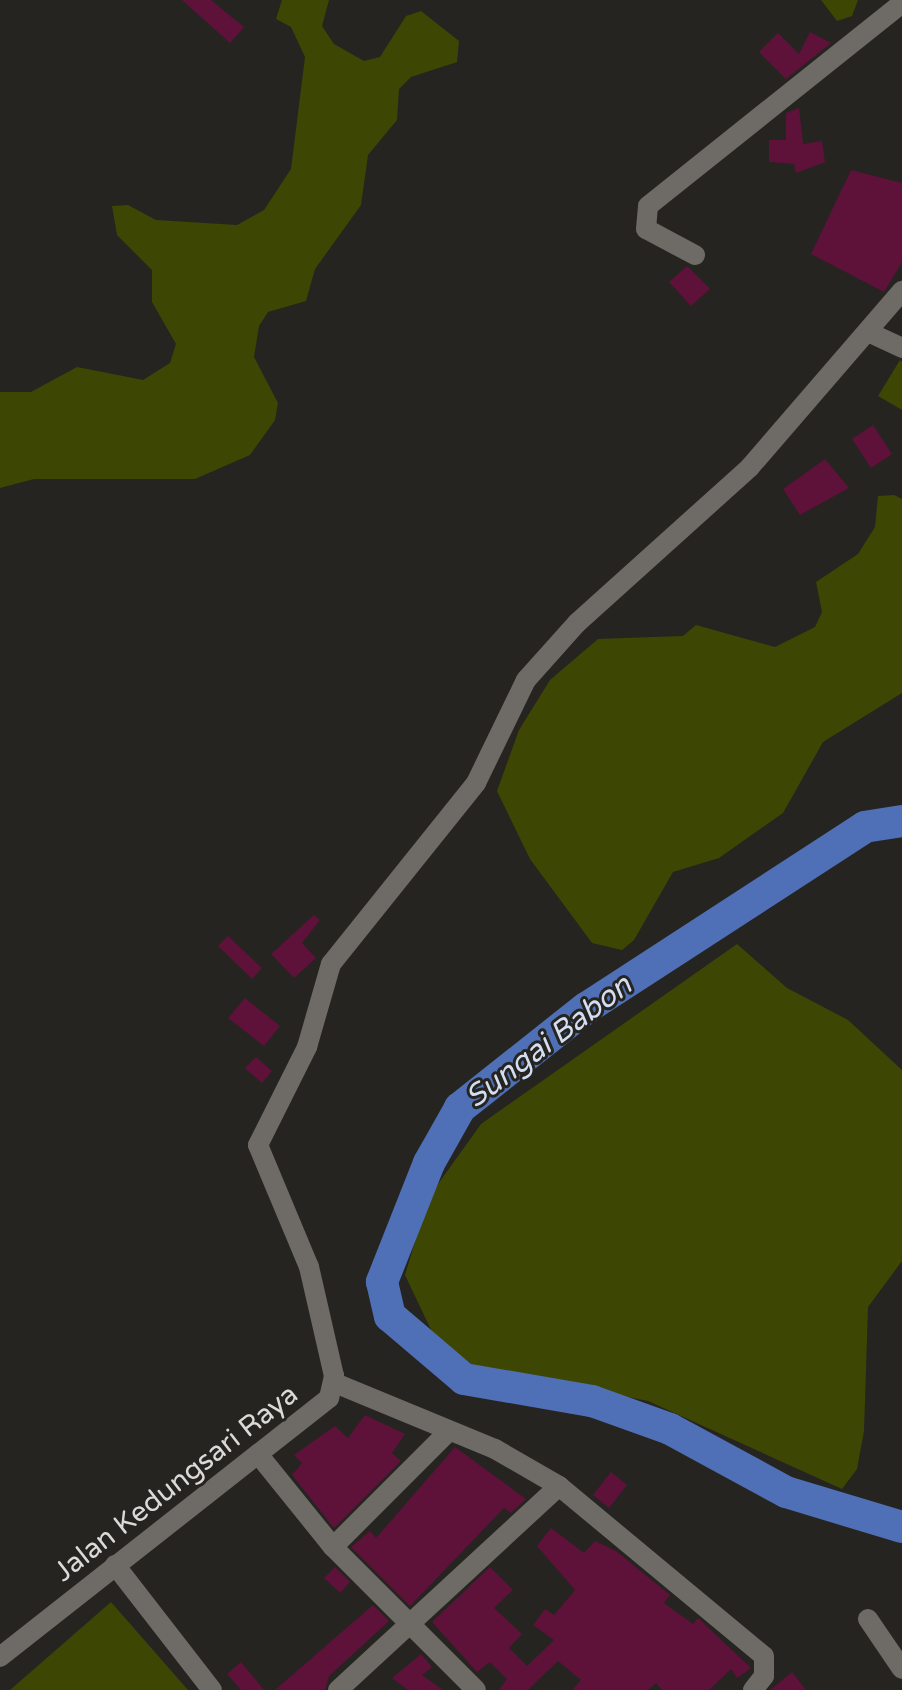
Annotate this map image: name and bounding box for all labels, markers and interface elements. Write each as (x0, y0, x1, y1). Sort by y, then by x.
water label: Sungai Babon (459, 968, 639, 1116)
street label: Jalan Kedungsari Raya (47, 1377, 305, 1589)

